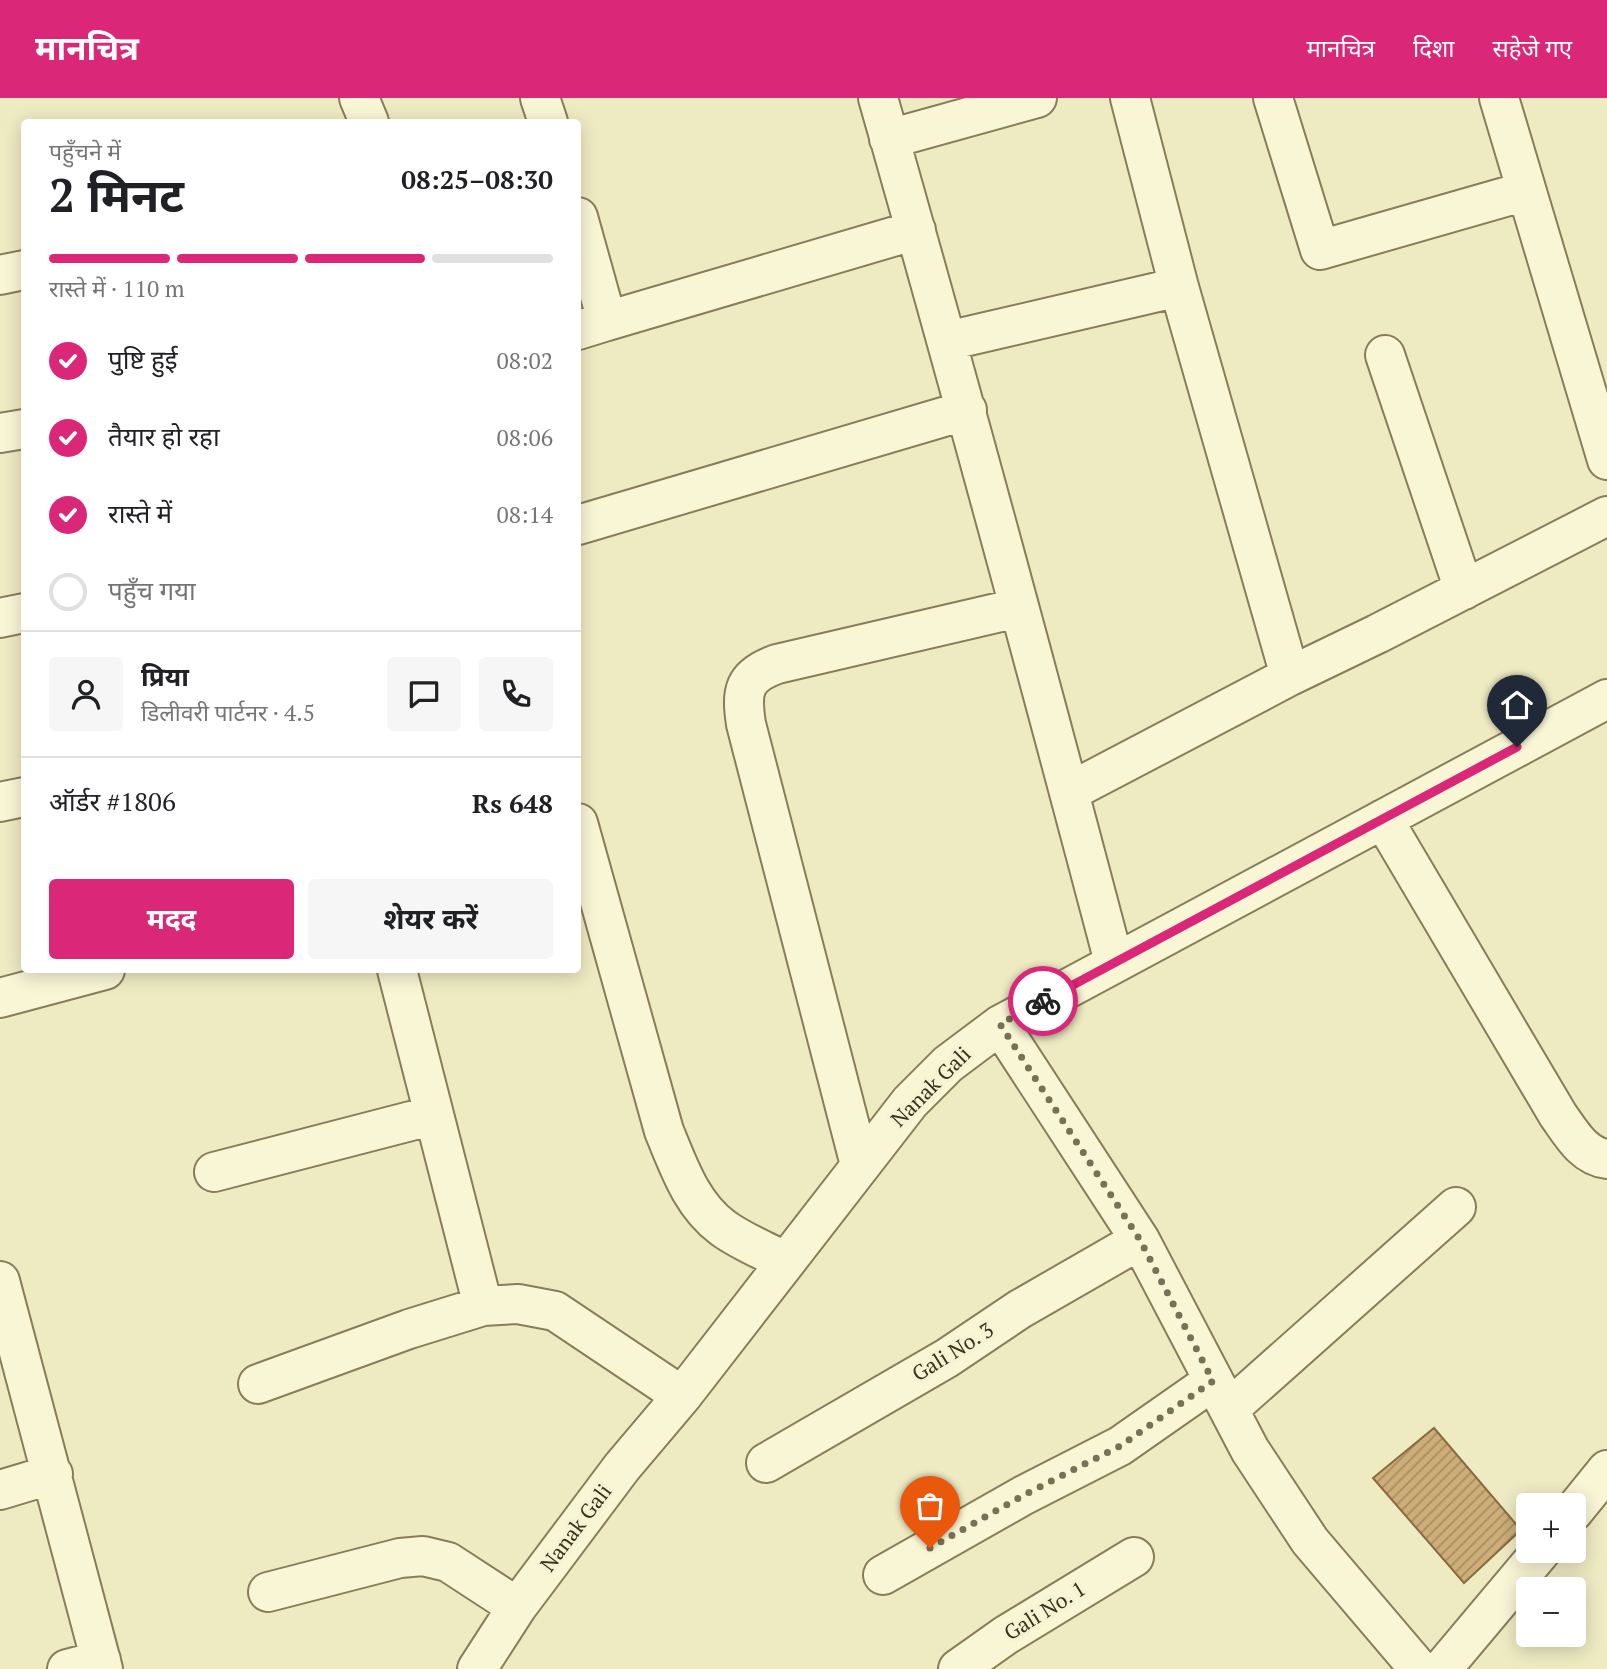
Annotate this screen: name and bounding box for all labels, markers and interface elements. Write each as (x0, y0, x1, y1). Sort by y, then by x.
text: मानचित्र (35, 26, 139, 69)
text: मानचित्र (1307, 32, 1375, 64)
text: दिशा (1413, 32, 1455, 64)
text: सहेजे गए (1493, 32, 1572, 64)
text: पहुँचने में (49, 136, 121, 167)
text: 08:25–08:30 (401, 162, 553, 196)
text: 2 मिनट (49, 164, 184, 225)
text: रास्ते में · 110 m (49, 273, 185, 304)
icon: check (49, 342, 87, 380)
text: पुष्टि हुई (108, 342, 178, 376)
text: 08:02 (496, 345, 553, 376)
icon: check (49, 419, 87, 457)
text: तैयार हो रहा (108, 419, 220, 453)
text: 08:06 (496, 422, 553, 453)
icon: check (49, 496, 87, 534)
text: रास्ते में (108, 496, 172, 530)
text: 08:14 (496, 499, 553, 530)
text: पहुँच गया (108, 573, 196, 607)
button: person (49, 657, 123, 731)
button: chat (387, 657, 461, 731)
button: phone (479, 657, 553, 731)
text: प्रिया (141, 659, 189, 693)
pin (1487, 675, 1547, 747)
icon: home (1498, 686, 1536, 724)
text: डिलीवरी पार्टनर · 4.5 (141, 697, 315, 728)
text: ऑर्डर #1806 (49, 784, 176, 818)
text: Rs 648 (472, 786, 553, 820)
button: मदद (49, 879, 294, 959)
button: शेयर करें (308, 879, 553, 959)
courier (1008, 966, 1078, 1036)
icon: bike (1024, 982, 1062, 1020)
street label: Nanak Gali (884, 1040, 977, 1133)
street label: Gali No. 3 (906, 1315, 999, 1387)
pin (900, 1476, 960, 1548)
street label: Nanak Gali (533, 1478, 617, 1577)
icon: bag (911, 1487, 949, 1525)
map controls (1516, 1493, 1586, 1647)
button: + (1516, 1493, 1586, 1563)
street label: Gali No. 1 (998, 1574, 1091, 1646)
button: − (1516, 1577, 1586, 1647)

